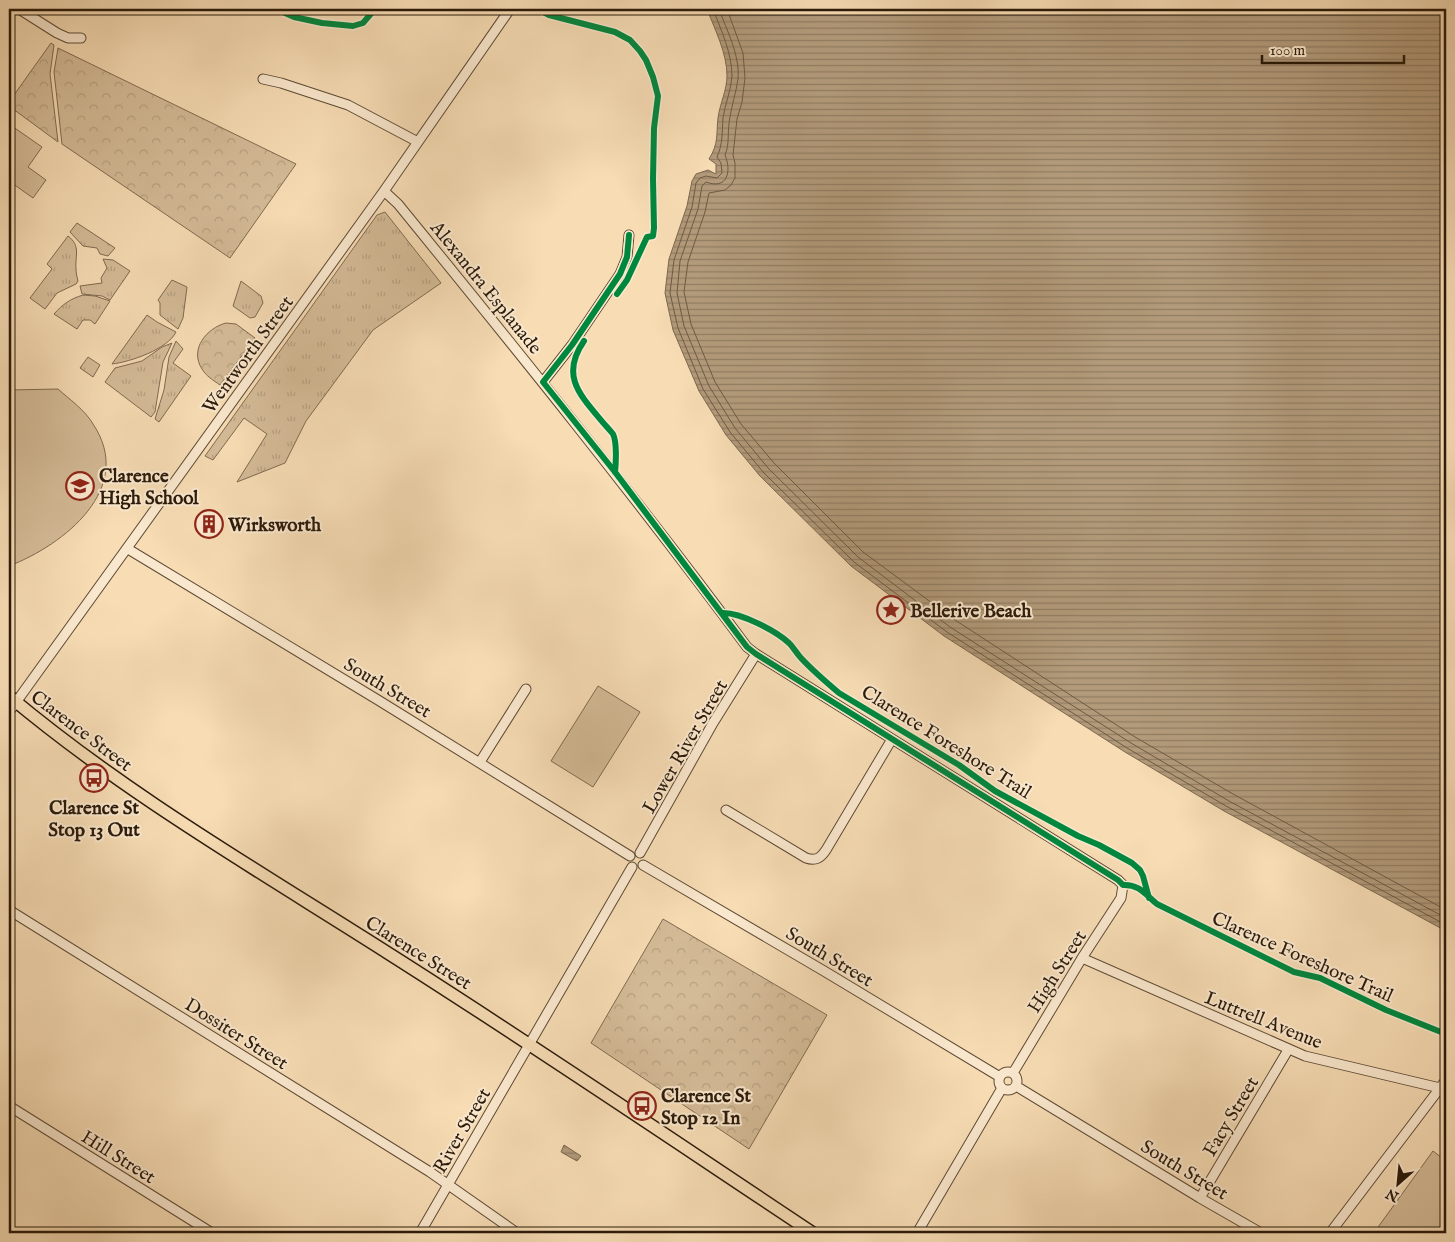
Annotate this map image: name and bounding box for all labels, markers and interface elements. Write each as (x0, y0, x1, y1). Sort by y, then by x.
scale bar (1262, 32, 1405, 64)
text: 100 m (1270, 41, 1306, 60)
street label: Alexandra Esplanade (424, 216, 547, 360)
street label: Wentworth Street (198, 291, 300, 419)
place label: Clarence High School (99, 465, 199, 511)
school or university icon: Clarence High School (65, 471, 95, 501)
building icon: Wirksworth (194, 509, 224, 539)
place label: Wirksworth (227, 514, 322, 538)
place icon: Bellerive Beach (876, 595, 906, 625)
place label: Bellerive Beach (910, 600, 1032, 624)
street label: South Street (339, 653, 435, 724)
street label: Lower River Street (638, 675, 734, 818)
street label: Clarence Foreshore Trail (856, 681, 1036, 805)
street label: Clarence Street (25, 686, 137, 778)
bus stop icon: Clarence St Stop 13 Out (79, 763, 109, 793)
place label: Clarence St Stop 13 Out (48, 797, 140, 843)
street label: Clarence Foreshore Trail (1208, 907, 1397, 1009)
street label: Clarence Street (360, 911, 476, 996)
street label: South Street (781, 922, 877, 993)
street label: High Street (1023, 926, 1093, 1018)
street label: Luttrell Avenue (1201, 986, 1326, 1055)
street label: Dossiter Street (180, 993, 293, 1076)
street label: Facy Street (1199, 1072, 1265, 1161)
street label: River Street (429, 1084, 497, 1178)
place label: Clarence St Stop 12 In (661, 1085, 752, 1131)
bus stop icon: Clarence St Stop 12 In (627, 1091, 657, 1121)
street label: Hill Street (76, 1125, 160, 1190)
street label: South Street (1136, 1135, 1232, 1206)
north arrow (1372, 1160, 1422, 1210)
text: N (1383, 1184, 1403, 1206)

